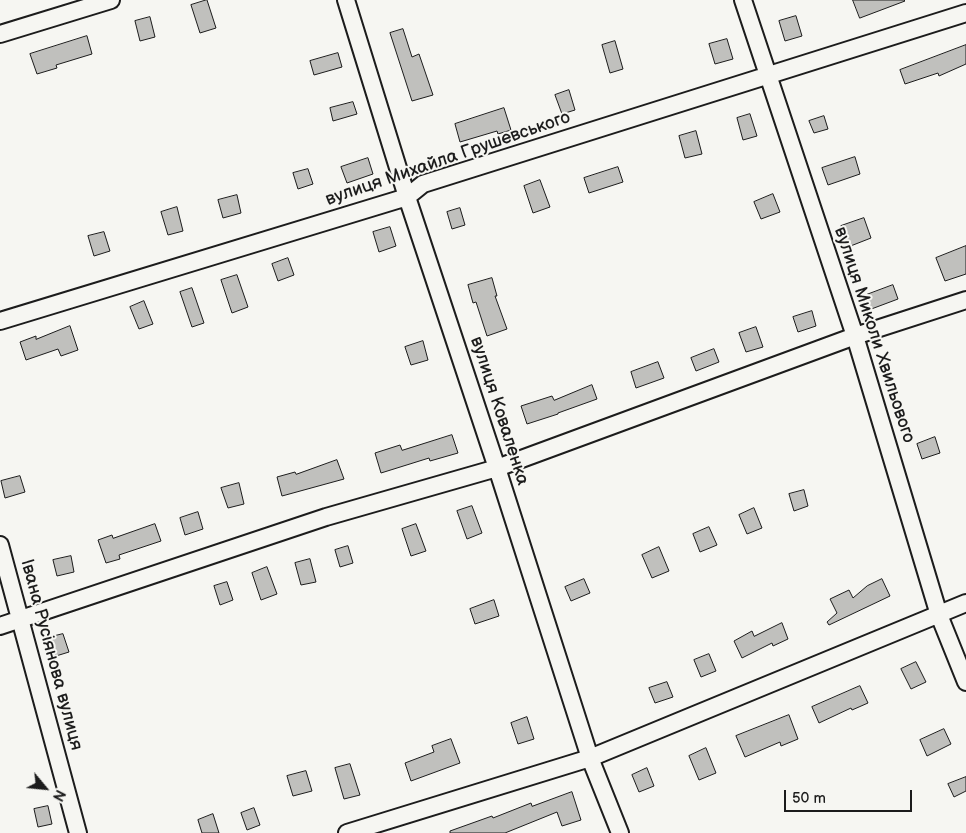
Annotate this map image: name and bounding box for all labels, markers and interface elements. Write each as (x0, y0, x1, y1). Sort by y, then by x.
street label: вулиця Михайла Грушевського (323, 107, 573, 211)
street label: вулиця Миколи Хвильового (829, 224, 919, 446)
street label: вулиця Коваленка (465, 334, 533, 488)
street label: Івана Русіянова вулиця (15, 557, 87, 753)
north arrow (20, 763, 70, 813)
scale bar (786, 780, 914, 812)
text: N (49, 787, 69, 804)
text: 50 m (792, 789, 826, 808)

